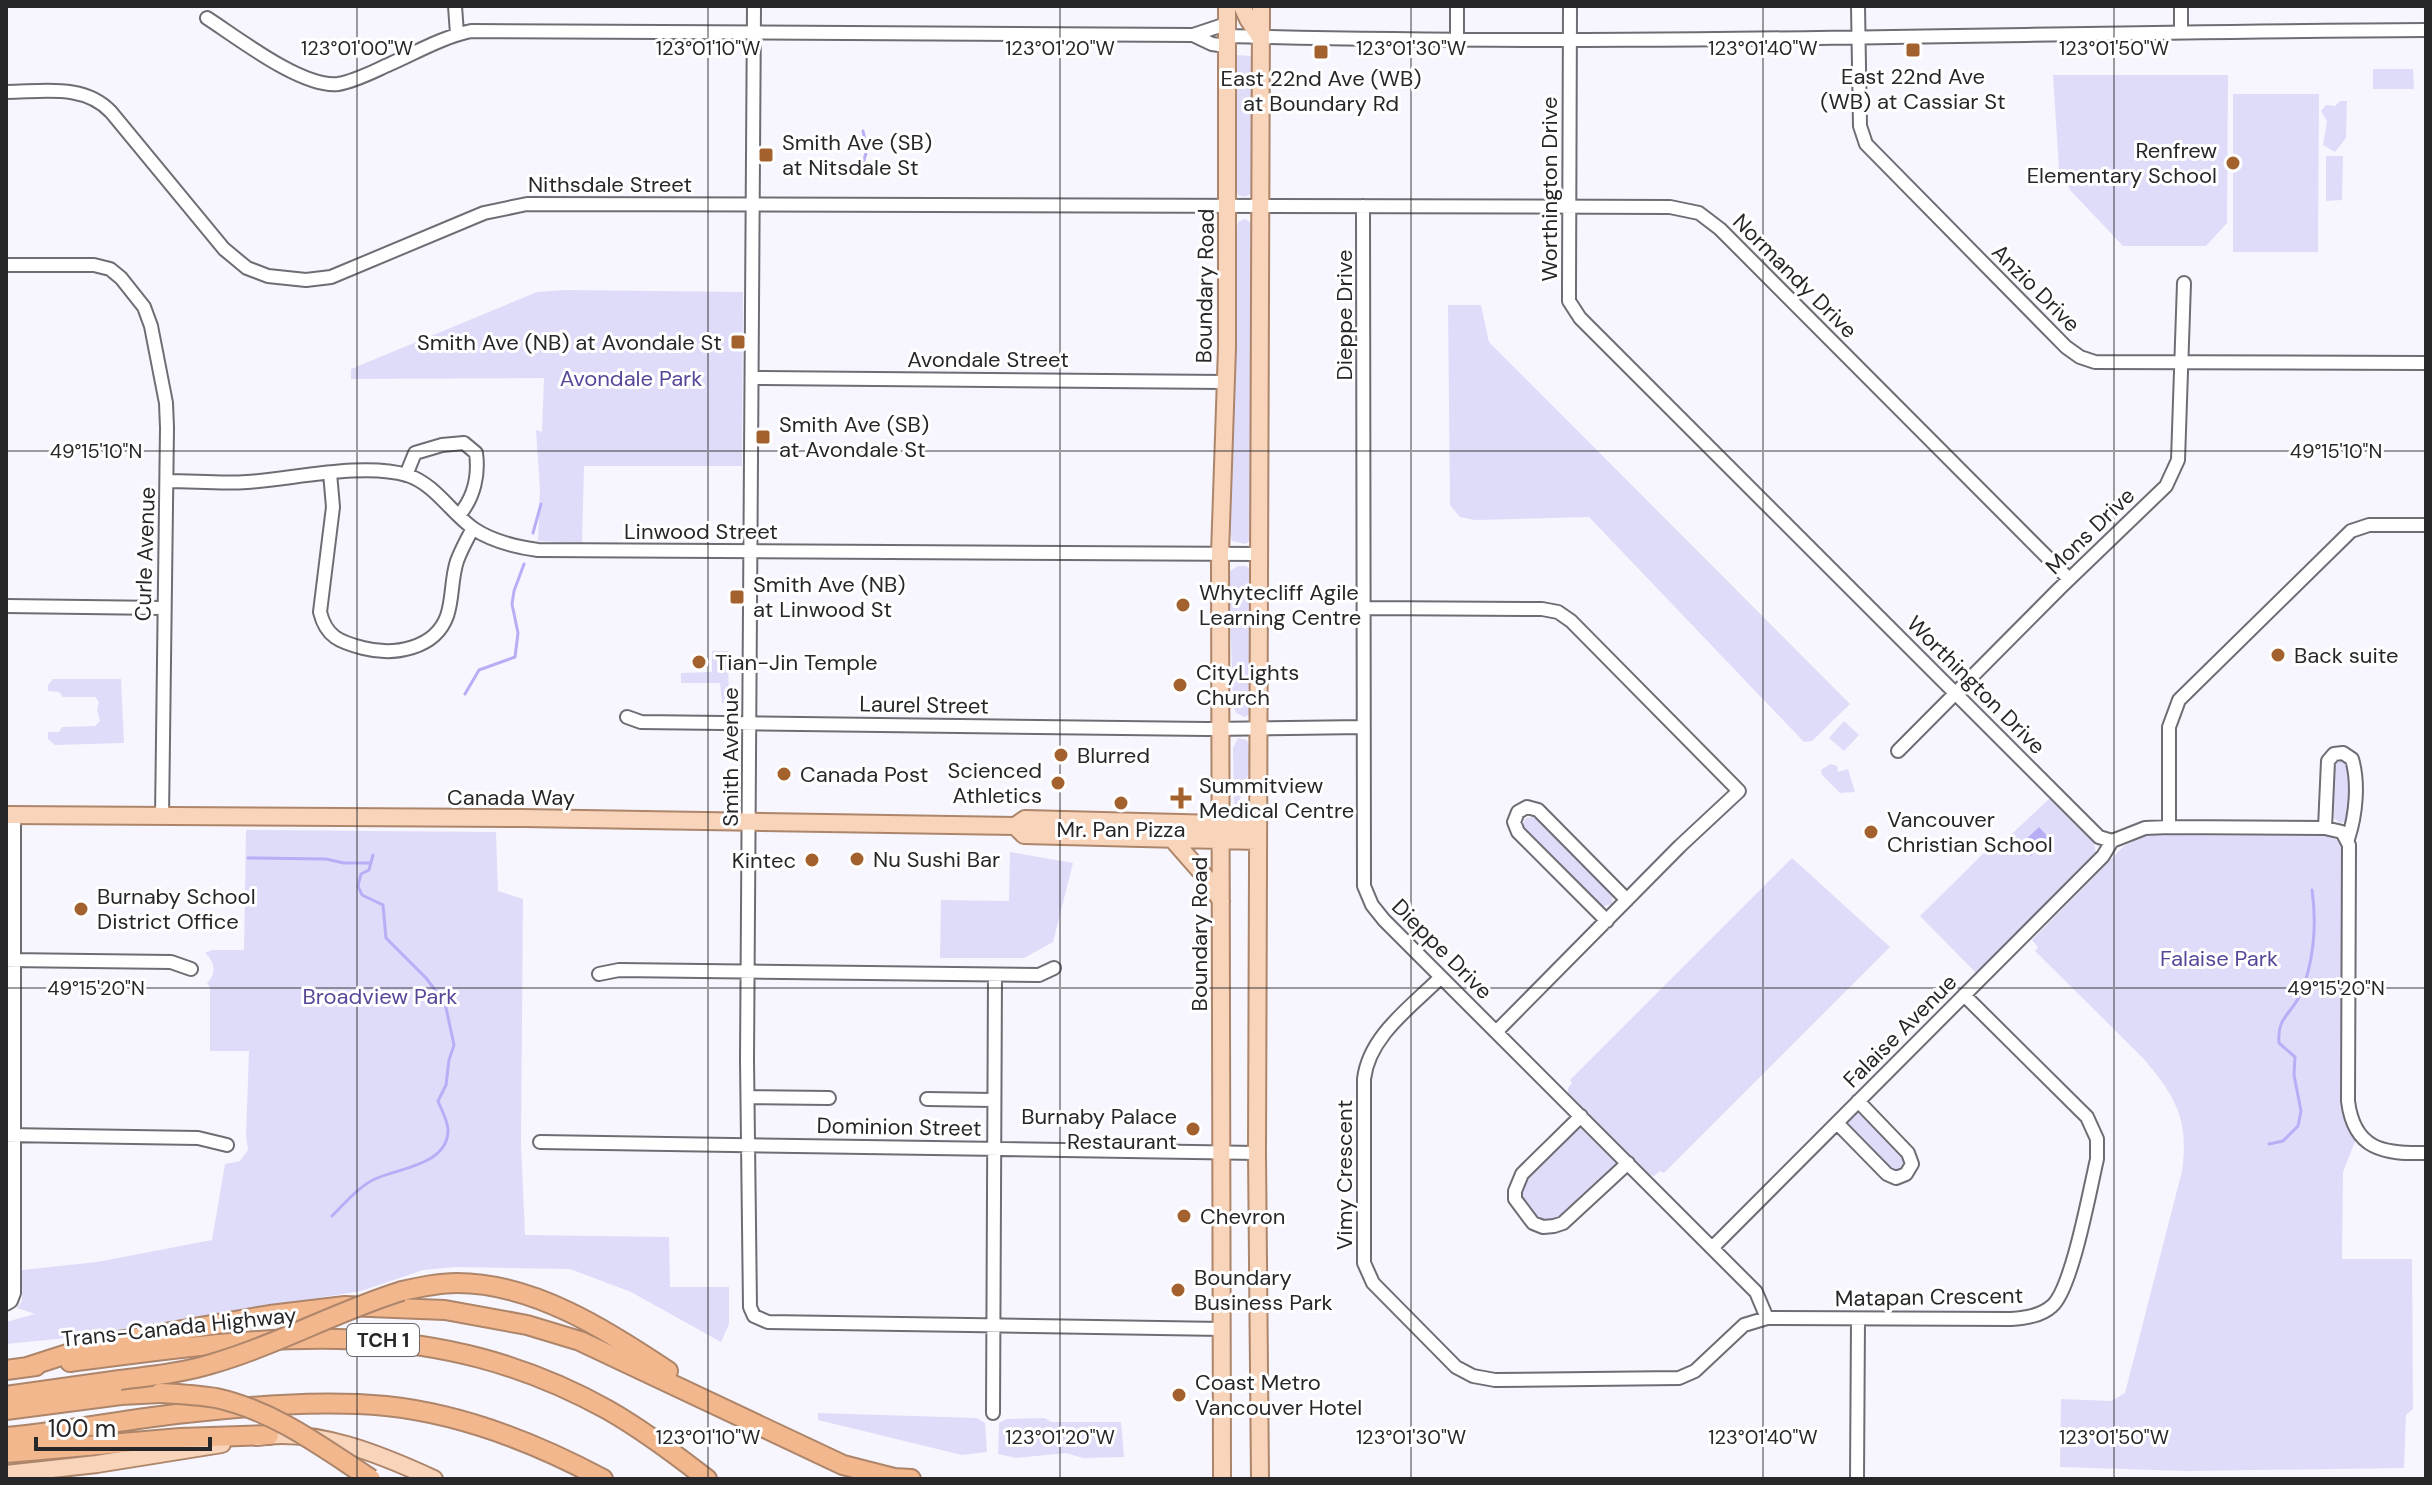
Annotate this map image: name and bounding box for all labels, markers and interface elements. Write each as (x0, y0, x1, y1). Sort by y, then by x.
text: 123°01'00"W (301, 35, 413, 61)
text: 123°01'10"W (656, 35, 760, 61)
text: 123°01'20"W (1005, 35, 1115, 61)
text: 123°01'30"W (1356, 35, 1466, 61)
text: 123°01'40"W (1708, 35, 1818, 61)
text: 123°01'50"W (2059, 35, 2169, 61)
marker: East 22nd Ave (WB) at Cassiar St (1904, 41, 1922, 59)
marker: East 22nd Ave (WB) at Boundary Rd (1312, 43, 1330, 61)
place label: East 22nd Ave (WB) at Cassiar St (1820, 62, 2006, 116)
place label: East 22nd Ave (WB) at Boundary Rd (1221, 64, 1421, 118)
street label: Worthington Drive (1535, 97, 1564, 281)
place label: Smith Ave (SB) at Nitsdale St (782, 128, 932, 182)
place label: Renfrew Elementary School (2027, 136, 2217, 190)
marker: Smith Ave (SB) at Nitsdale St (757, 146, 775, 164)
marker: Renfrew Elementary School (2224, 154, 2242, 172)
street label: Nithsdale Street (528, 170, 692, 199)
street label: Boundary Road (1189, 208, 1221, 364)
street label: Normandy Drive (1727, 208, 1863, 344)
street label: Anzio Drive (1986, 238, 2086, 338)
street label: Dieppe Drive (1330, 250, 1359, 380)
place label: Smith Ave (NB) at Avondale St (417, 328, 722, 357)
marker: Smith Ave (NB) at Avondale St (729, 333, 747, 351)
street label: Avondale Street (907, 345, 1069, 374)
park label: Avondale Park (560, 364, 702, 393)
place label: Smith Ave (SB) at Avondale St (779, 410, 929, 464)
marker: Smith Ave (SB) at Avondale St (754, 428, 772, 446)
text: 49°15'10"N (50, 438, 142, 464)
text: 49°15'10"N (2290, 438, 2382, 464)
street label: Mons Drive (2039, 481, 2141, 581)
street label: Curle Avenue (128, 486, 162, 622)
street label: Linwood Street (624, 517, 778, 546)
place label: Smith Ave (NB) at Linwood St (753, 570, 906, 624)
place label: Whytecliff Agile Learning Centre (1199, 578, 1361, 632)
marker: Smith Ave (NB) at Linwood St (728, 588, 746, 606)
marker: Whytecliff Agile Learning Centre (1174, 596, 1192, 614)
street label: Worthington Drive (1900, 609, 2052, 761)
place label: Back suite (2294, 641, 2399, 670)
marker: Back suite (2269, 646, 2287, 664)
place label: Tian-Jin Temple (715, 648, 878, 677)
marker: Tian-Jin Temple (690, 653, 708, 671)
place label: CityLights Church (1196, 658, 1299, 712)
marker: CityLights Church (1171, 676, 1189, 694)
street label: Smith Avenue (716, 687, 745, 827)
street label: Laurel Street (859, 689, 989, 721)
place label: Blurred (1077, 741, 1150, 770)
marker: Blurred (1052, 746, 1070, 764)
place label: Scienced Athletics (947, 756, 1042, 810)
place label: Canada Post (800, 760, 928, 789)
marker: Canada Post (775, 765, 793, 783)
place label: Summitview Medical Centre (1199, 771, 1354, 825)
marker: Scienced Athletics (1049, 774, 1067, 792)
street label: Canada Way (447, 783, 575, 812)
marker: Summitview Medical Centre (1170, 787, 1192, 809)
marker: Mr. Pan Pizza (1112, 794, 1130, 812)
place label: Vancouver Christian School (1887, 805, 2053, 859)
place label: Mr. Pan Pizza (1057, 815, 1185, 844)
marker: Vancouver Christian School (1862, 823, 1880, 841)
place label: Nu Sushi Bar (873, 845, 1000, 874)
place label: Kintec (732, 846, 796, 875)
marker: Nu Sushi Bar (848, 850, 866, 868)
marker: Kintec (803, 851, 821, 869)
street label: Boundary Road (1185, 857, 1214, 1011)
place label: Burnaby School District Office (97, 882, 256, 936)
street label: Dieppe Drive (1385, 892, 1499, 1006)
marker: Burnaby School District Office (72, 900, 90, 918)
park label: Falaise Park (2160, 944, 2278, 973)
street label: Falaise Avenue (1837, 968, 1963, 1094)
text: 49°15'20"N (47, 975, 145, 1001)
text: 49°15'20"N (2287, 975, 2385, 1001)
park label: Broadview Park (303, 982, 457, 1011)
street label: Vimy Crescent (1330, 1100, 1359, 1250)
place label: Burnaby Palace Restaurant (1021, 1102, 1177, 1156)
street label: Dominion Street (816, 1111, 982, 1143)
marker: Burnaby Palace Restaurant (1184, 1120, 1202, 1138)
place label: Chevron (1200, 1202, 1285, 1231)
marker: Chevron (1175, 1207, 1193, 1225)
place label: Boundary Business Park (1194, 1263, 1333, 1317)
marker: Boundary Business Park (1169, 1281, 1187, 1299)
street label: Matapan Crescent (1835, 1281, 2023, 1313)
street label: Trans-Canada Highway (60, 1300, 298, 1354)
road number: TCH 1 (347, 1324, 419, 1356)
place label: Coast Metro Vancouver Hotel (1195, 1368, 1362, 1422)
marker: Coast Metro Vancouver Hotel (1170, 1386, 1188, 1404)
scale bar (36, 1401, 210, 1451)
text: 100 m (48, 1413, 116, 1444)
text: 123°01'10"W (656, 1424, 760, 1450)
text: 123°01'20"W (1005, 1424, 1115, 1450)
text: 123°01'30"W (1356, 1424, 1466, 1450)
text: 123°01'40"W (1708, 1424, 1818, 1450)
text: 123°01'50"W (2059, 1424, 2169, 1450)

